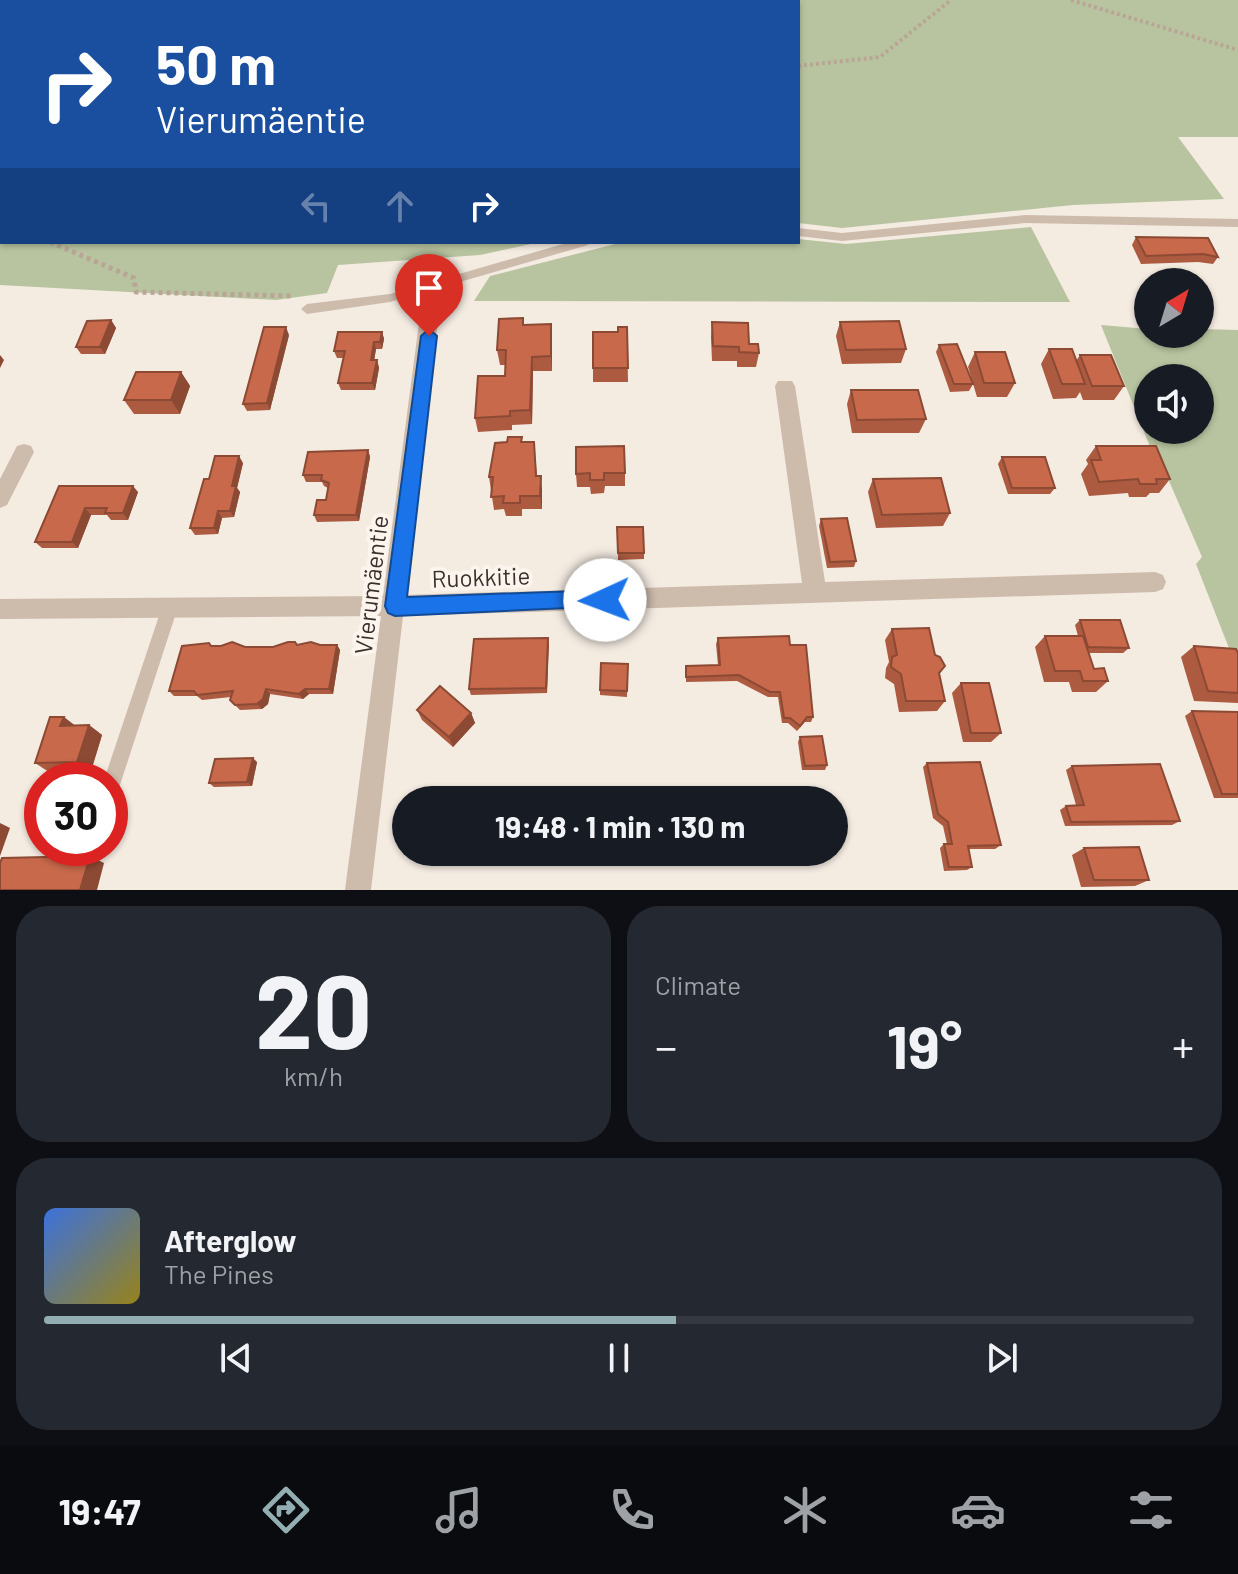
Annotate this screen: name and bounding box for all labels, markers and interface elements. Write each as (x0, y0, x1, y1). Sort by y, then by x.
text: 50 m (156, 29, 276, 96)
icon: right (24, 32, 128, 136)
text: Vierumäentie (156, 97, 366, 140)
icon: left (294, 184, 338, 228)
icon: ahead (378, 184, 422, 228)
icon: right (462, 184, 506, 228)
pin (395, 254, 463, 336)
icon: arrive (407, 266, 451, 310)
north arrow (1134, 268, 1214, 348)
map controls (1134, 268, 1214, 444)
button: sound (1134, 364, 1214, 444)
street label: Vierumäentie (348, 514, 393, 656)
position arrow (563, 558, 647, 642)
street label: Ruokkitie (431, 560, 531, 593)
speed limit sign: 30 (24, 762, 128, 866)
text: 19:48 · 1 min · 130 m (495, 808, 745, 844)
text: 20 (255, 945, 372, 1070)
text: Climate (655, 969, 741, 1000)
text: 19° (887, 1009, 962, 1081)
text: − (655, 1019, 677, 1072)
text: + (1172, 1019, 1194, 1072)
text: km/h (284, 1060, 343, 1091)
text: Afterglow (164, 1222, 297, 1258)
text: The Pines (164, 1258, 274, 1289)
icon: previous (214, 1336, 258, 1380)
icon: pause (597, 1336, 641, 1380)
icon: next (980, 1336, 1024, 1380)
icon: directions (258, 1482, 314, 1538)
icon: music (431, 1482, 487, 1538)
icon: phone (604, 1482, 660, 1538)
icon: climate (777, 1482, 833, 1538)
icon: car (950, 1482, 1006, 1538)
icon: filters (1123, 1482, 1179, 1538)
text: 19:47 (59, 1489, 141, 1532)

